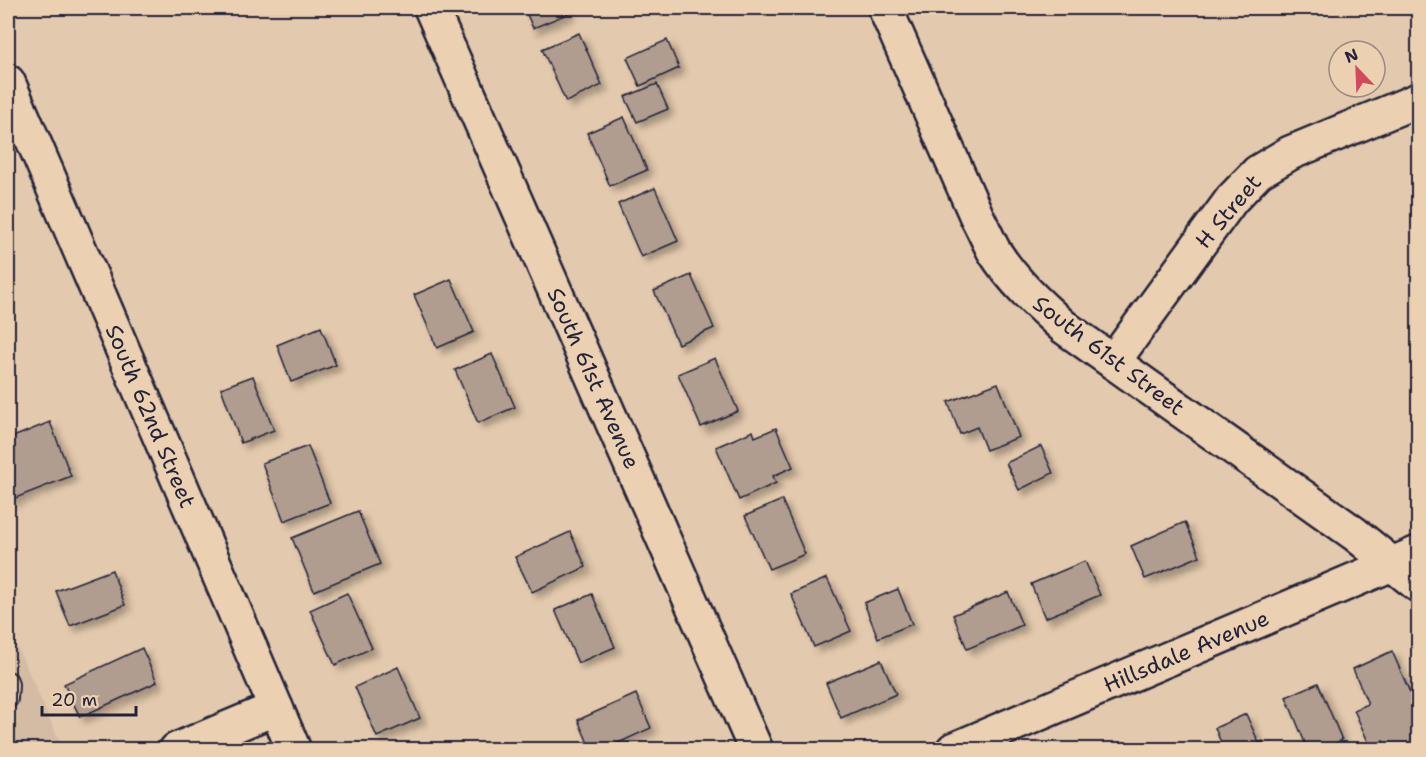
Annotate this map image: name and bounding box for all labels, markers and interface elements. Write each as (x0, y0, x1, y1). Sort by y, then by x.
north arrow (1327, 39, 1387, 99)
text: N (1341, 44, 1361, 68)
street label: H Street (1189, 168, 1268, 254)
street label: South 61st Avenue (541, 283, 647, 473)
street label: South 61st Street (1027, 289, 1190, 422)
street label: South 62nd Street (99, 320, 202, 512)
street label: Hillsdale Avenue (1099, 603, 1273, 699)
scale bar (42, 679, 136, 717)
text: 20 m (51, 688, 97, 712)

